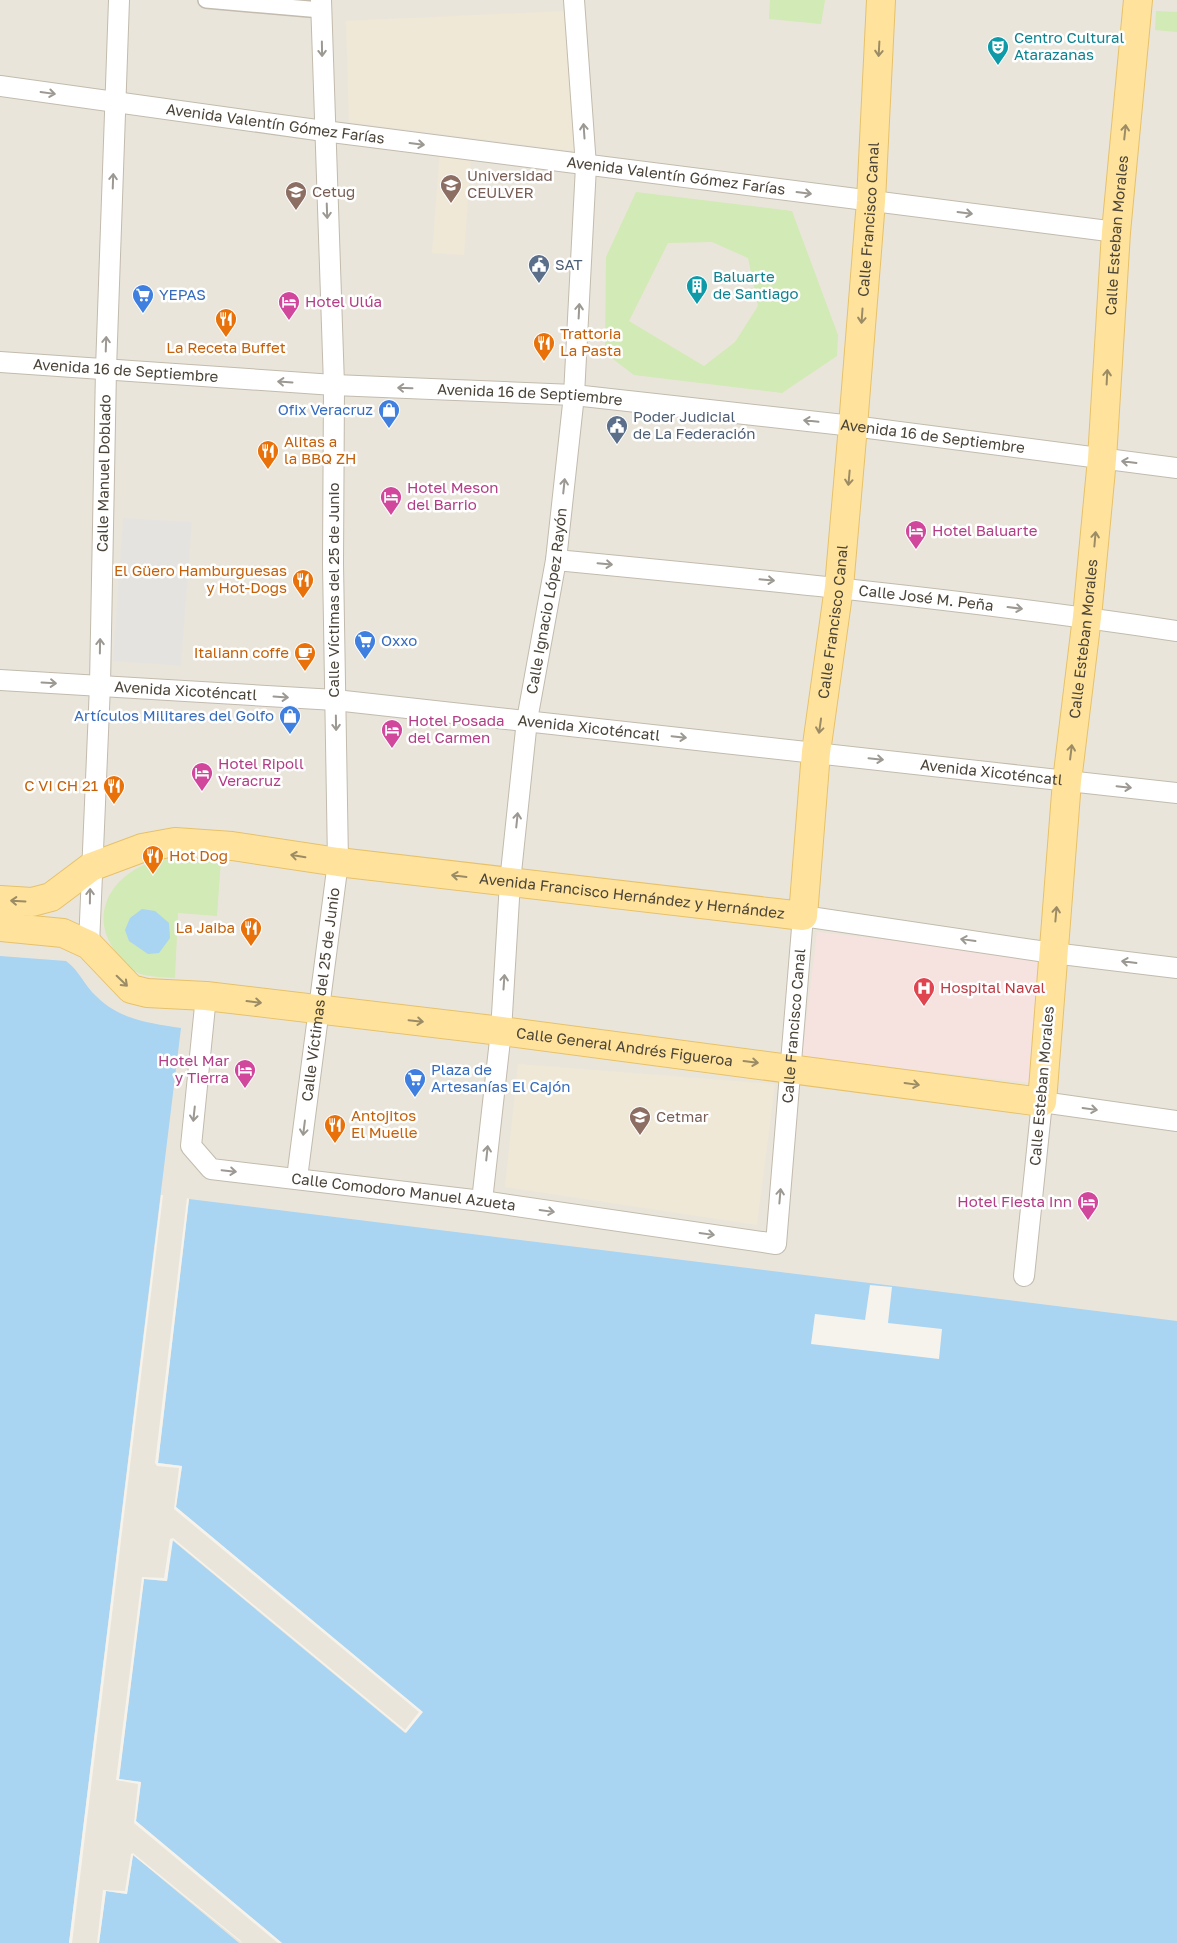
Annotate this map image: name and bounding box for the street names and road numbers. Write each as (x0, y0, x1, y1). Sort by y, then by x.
street label: Avenida Valentín Gómez Farías (165, 99, 386, 147)
street label: Calle Francisco Canal (853, 141, 882, 298)
street label: Avenida Valentín Gómez Farías (566, 152, 787, 198)
street label: Calle Esteban Morales (1101, 154, 1131, 316)
street label: Avenida 16 de Septiembre (32, 354, 219, 385)
street label: Avenida 16 de Septiembre (437, 379, 624, 408)
street label: Calle Manuel Doblado (93, 394, 114, 552)
street label: Avenida 16 de Septiembre (840, 415, 1026, 456)
street label: Calle Víctimas del 25 de Junio (324, 482, 342, 698)
street label: Calle Ignacio López Rayón (522, 507, 570, 695)
street label: Calle Francisco Canal (814, 544, 851, 700)
street label: Calle Esteban Morales (1065, 558, 1100, 720)
street label: Calle José M. Peña (858, 580, 995, 614)
street label: Avenida Xicoténcatl (114, 677, 258, 703)
street label: Avenida Xicoténcatl (517, 710, 661, 744)
street label: Avenida Xicoténcatl (919, 755, 1064, 788)
street label: Avenida Francisco Hernández y Hernández (479, 868, 786, 922)
street label: Calle Víctimas del 25 de Junio (297, 886, 343, 1102)
street label: Calle Francisco Canal (778, 948, 808, 1104)
street label: Calle Esteban Morales (1025, 1005, 1057, 1167)
street label: Calle General Andrés Figueroa (515, 1023, 734, 1069)
street label: Calle Comodoro Manuel Azueta (290, 1169, 517, 1214)

